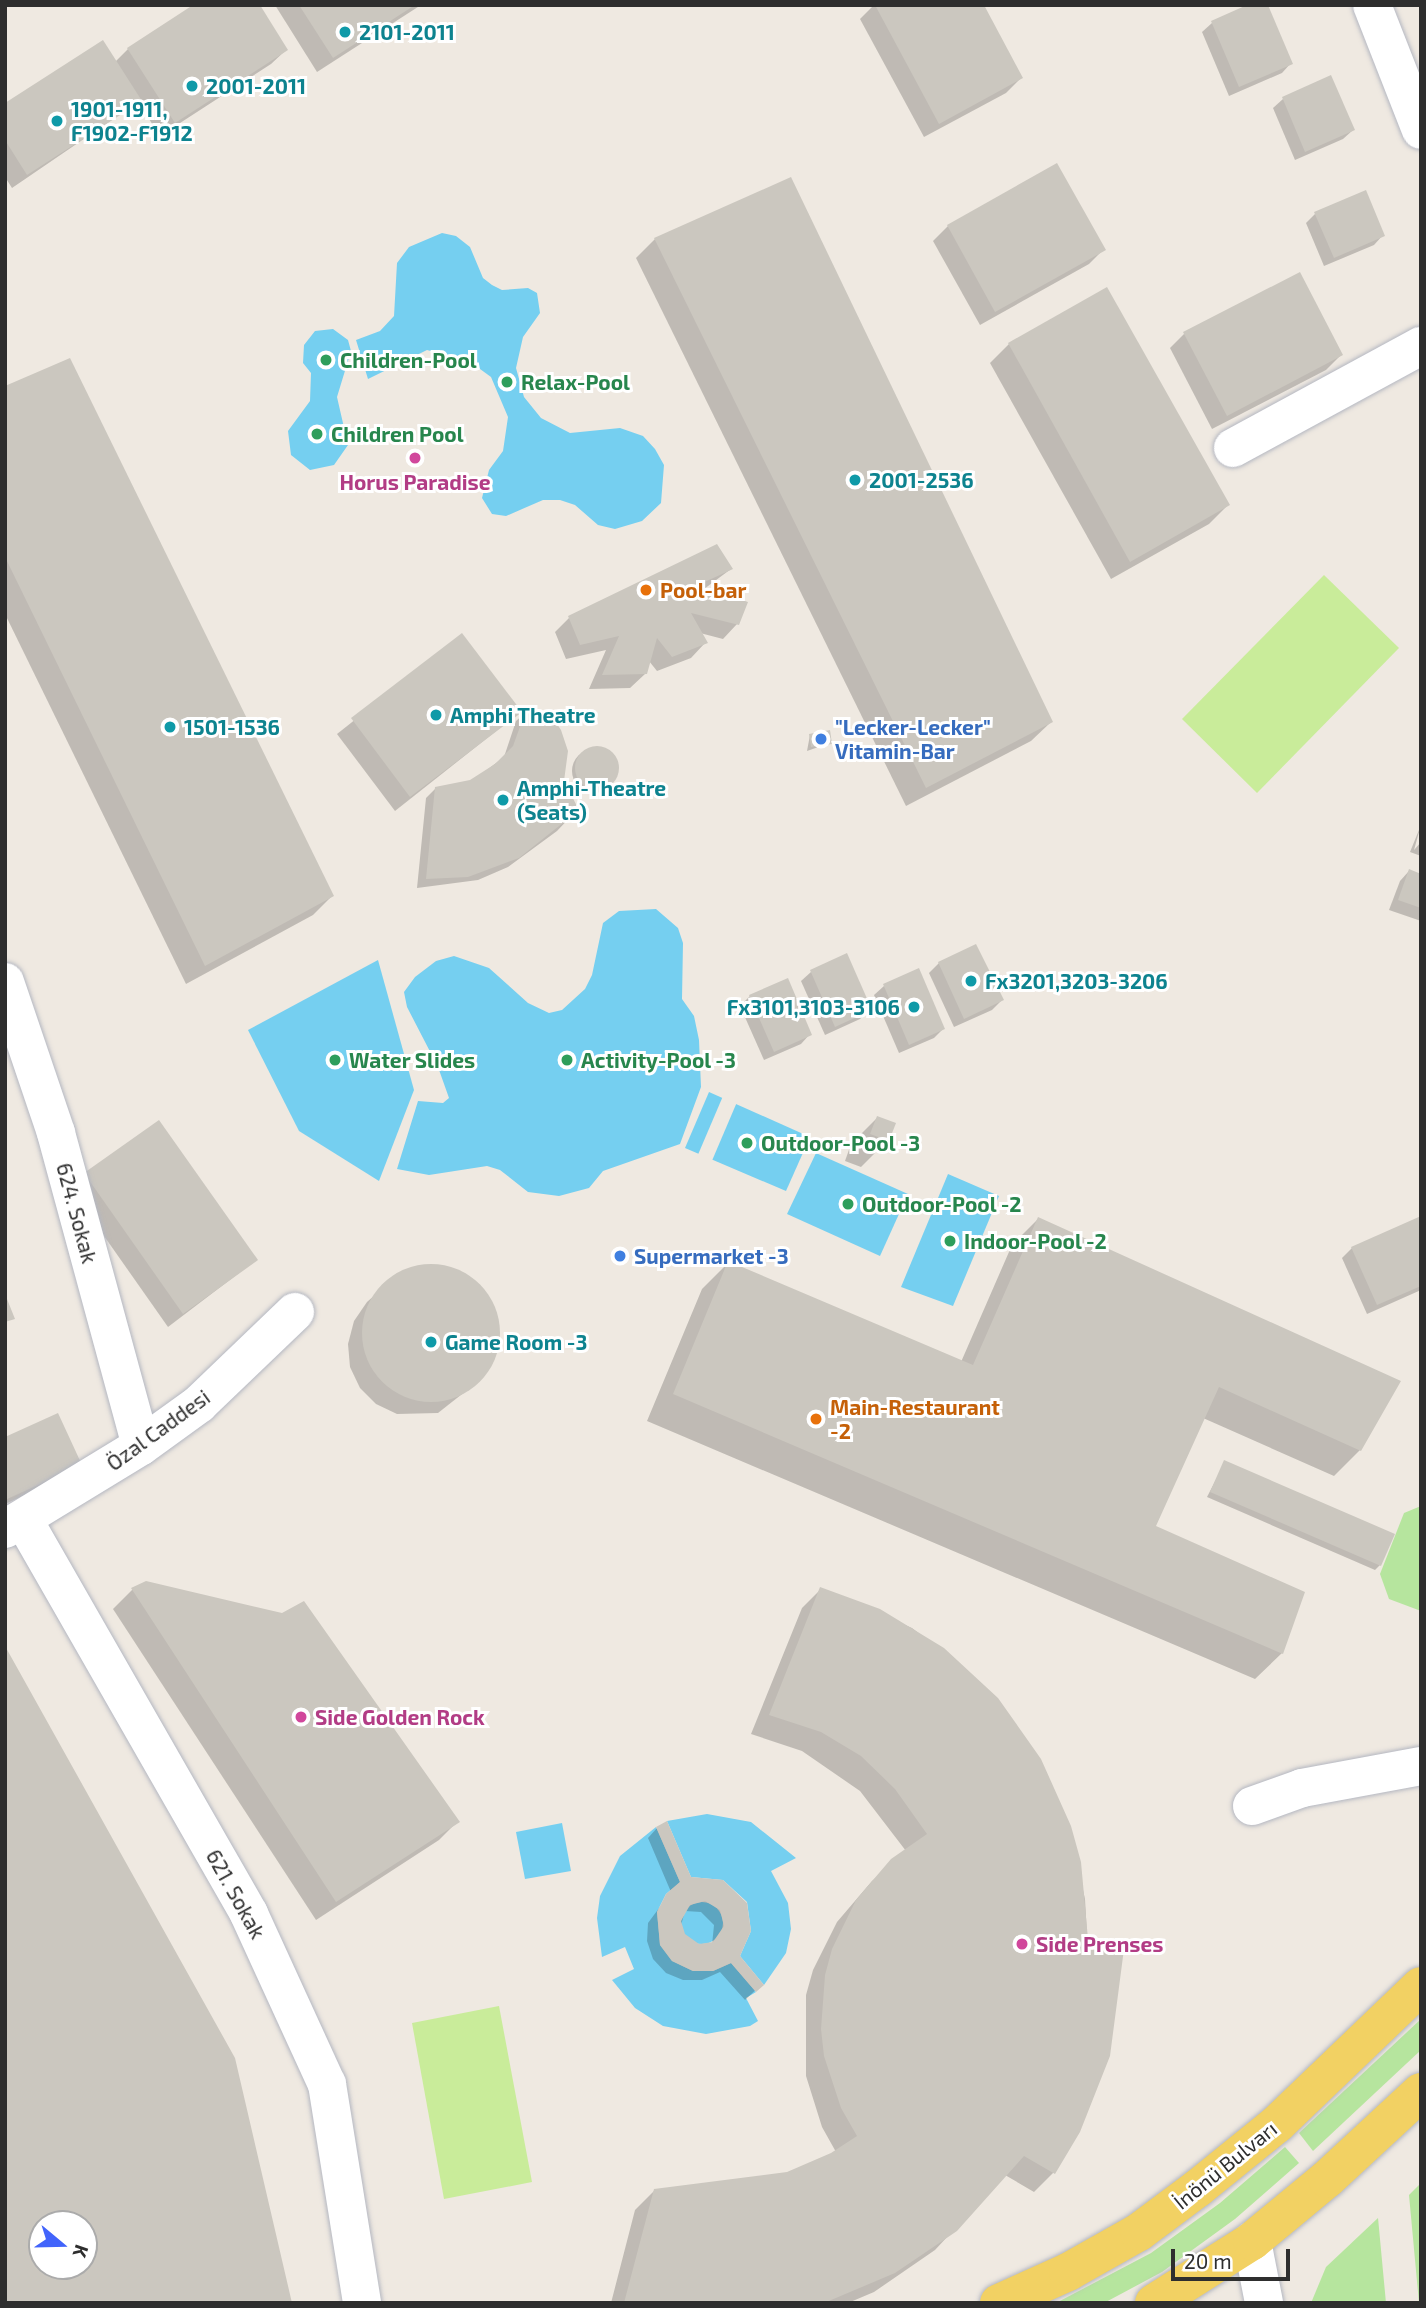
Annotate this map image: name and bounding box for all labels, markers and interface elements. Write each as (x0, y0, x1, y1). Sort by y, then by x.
place label: 2101-2011 (359, 19, 455, 45)
marker: 2101-2011 (337, 24, 353, 40)
place label: 2001-2011 (206, 73, 306, 99)
marker: 2001-2011 (184, 78, 200, 94)
place label: 1901-1911, F1902-F1912 (71, 96, 193, 146)
marker: 1901-1911, F1902-F1912 (49, 113, 65, 129)
place label: Children-Pool (340, 347, 477, 373)
marker: Children-Pool (318, 352, 334, 368)
place label: Relax-Pool (521, 369, 630, 395)
marker: Relax-Pool (499, 374, 515, 390)
place label: Children Pool (331, 421, 464, 447)
marker: Children Pool (309, 426, 325, 442)
marker: Horus Paradise (407, 450, 423, 466)
place label: 2001-2536 (869, 467, 974, 493)
place label: Horus Paradise (339, 469, 491, 495)
marker: 2001-2536 (847, 472, 863, 488)
place label: Pool-bar (660, 577, 746, 603)
marker: Pool-bar (638, 582, 654, 598)
place label: Amphi Theatre (450, 702, 596, 728)
marker: Amphi Theatre (428, 707, 444, 723)
place label: 1501-1536 (184, 714, 280, 740)
place label: "Lecker-Lecker" Vitamin-Bar (835, 714, 991, 764)
marker: 1501-1536 (162, 719, 178, 735)
marker: "Lecker-Lecker" Vitamin-Bar (813, 731, 829, 747)
place label: Amphi-Theatre (Seats) (517, 775, 666, 825)
marker: Amphi-Theatre (Seats) (495, 792, 511, 808)
place label: Fx3201,3203-3206 (985, 968, 1168, 994)
marker: Fx3201,3203-3206 (963, 973, 979, 989)
place label: Fx3101,3103-3106 (727, 994, 900, 1020)
marker: Fx3101,3103-3106 (906, 999, 922, 1015)
place label: Water Slides (349, 1047, 476, 1073)
place label: Activity-Pool -3 (581, 1047, 736, 1073)
marker: Water Slides (327, 1052, 343, 1068)
marker: Activity-Pool -3 (559, 1052, 575, 1068)
place label: Outdoor-Pool -3 (761, 1130, 921, 1156)
marker: Outdoor-Pool -3 (739, 1135, 755, 1151)
street label: 624. Sokak (52, 1160, 102, 1266)
place label: Outdoor-Pool -2 (862, 1191, 1022, 1217)
marker: Outdoor-Pool -2 (840, 1196, 856, 1212)
place label: Indoor-Pool -2 (964, 1228, 1107, 1254)
marker: Indoor-Pool -2 (942, 1233, 958, 1249)
place label: Supermarket -3 (634, 1243, 789, 1269)
marker: Supermarket -3 (612, 1248, 628, 1264)
place label: Game Room -3 (445, 1329, 587, 1355)
marker: Game Room -3 (423, 1334, 439, 1350)
street label: Özal Caddesi (101, 1384, 215, 1476)
place label: Main-Restaurant -2 (830, 1394, 1000, 1444)
marker: Main-Restaurant -2 (808, 1411, 824, 1427)
place label: Side Golden Rock (315, 1704, 485, 1730)
marker: Side Golden Rock (293, 1709, 309, 1725)
street label: 621. Sokak (201, 1845, 271, 1943)
place label: Side Prenses (1036, 1931, 1163, 1957)
marker: Side Prenses (1014, 1936, 1030, 1952)
street label: İnönü Bulvarı (1168, 2116, 1282, 2214)
north arrow (28, 2210, 98, 2280)
scale bar (1174, 2234, 1293, 2278)
text: K (69, 2242, 94, 2261)
text: 20 m (1184, 2248, 1232, 2273)

